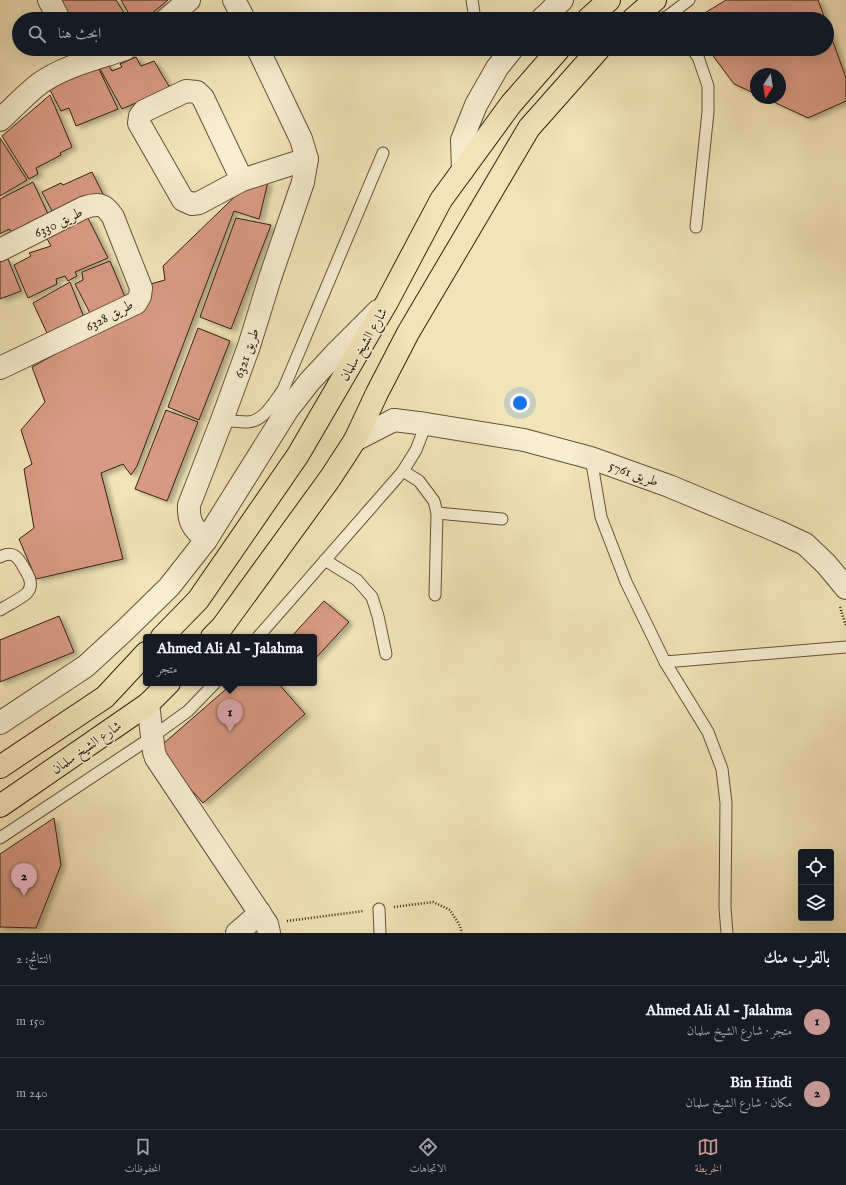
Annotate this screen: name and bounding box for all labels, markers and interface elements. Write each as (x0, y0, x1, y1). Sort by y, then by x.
search box (12, 12, 834, 56)
icon: search (26, 23, 48, 45)
text: ابحث هنا (58, 24, 101, 43)
north arrow (750, 68, 786, 104)
street label: طريق 6330 (31, 203, 86, 242)
street label: طريق 6328 (82, 296, 137, 336)
street label: شارع الشيخ سلمان (336, 304, 395, 386)
street label: طريق 6321 (230, 326, 264, 381)
your location (510, 393, 530, 413)
street label: طريق 5761 (606, 457, 661, 491)
popup (143, 634, 317, 686)
text: Ahmed Ali Al - Jalahma (157, 639, 303, 658)
text: متجر (157, 661, 178, 678)
pin: 1 (217, 699, 243, 732)
street label: شارع الشيخ سلمان (48, 717, 127, 781)
map controls (798, 849, 834, 921)
button: locate (798, 849, 834, 885)
pin: 2 (11, 863, 37, 896)
button: layers (798, 885, 834, 921)
text: بالقرب منك (763, 948, 830, 969)
text: النتائج: 2 (16, 951, 51, 968)
text: Ahmed Ali Al - Jalahma (646, 1001, 792, 1020)
text: 150 m (16, 1013, 45, 1030)
text: 1 (815, 1013, 819, 1030)
text: متجر · شارع الشيخ سلمان (687, 1023, 792, 1040)
text: Bin Hindi (730, 1073, 792, 1092)
text: 240 m (16, 1085, 48, 1102)
text: 2 (814, 1085, 820, 1102)
text: مكان · شارع الشيخ سلمان (686, 1095, 792, 1112)
tab: المحفوظات (124, 1136, 161, 1179)
tab: الاتجاهات (409, 1136, 446, 1179)
tab: الخريطة (695, 1136, 722, 1179)

